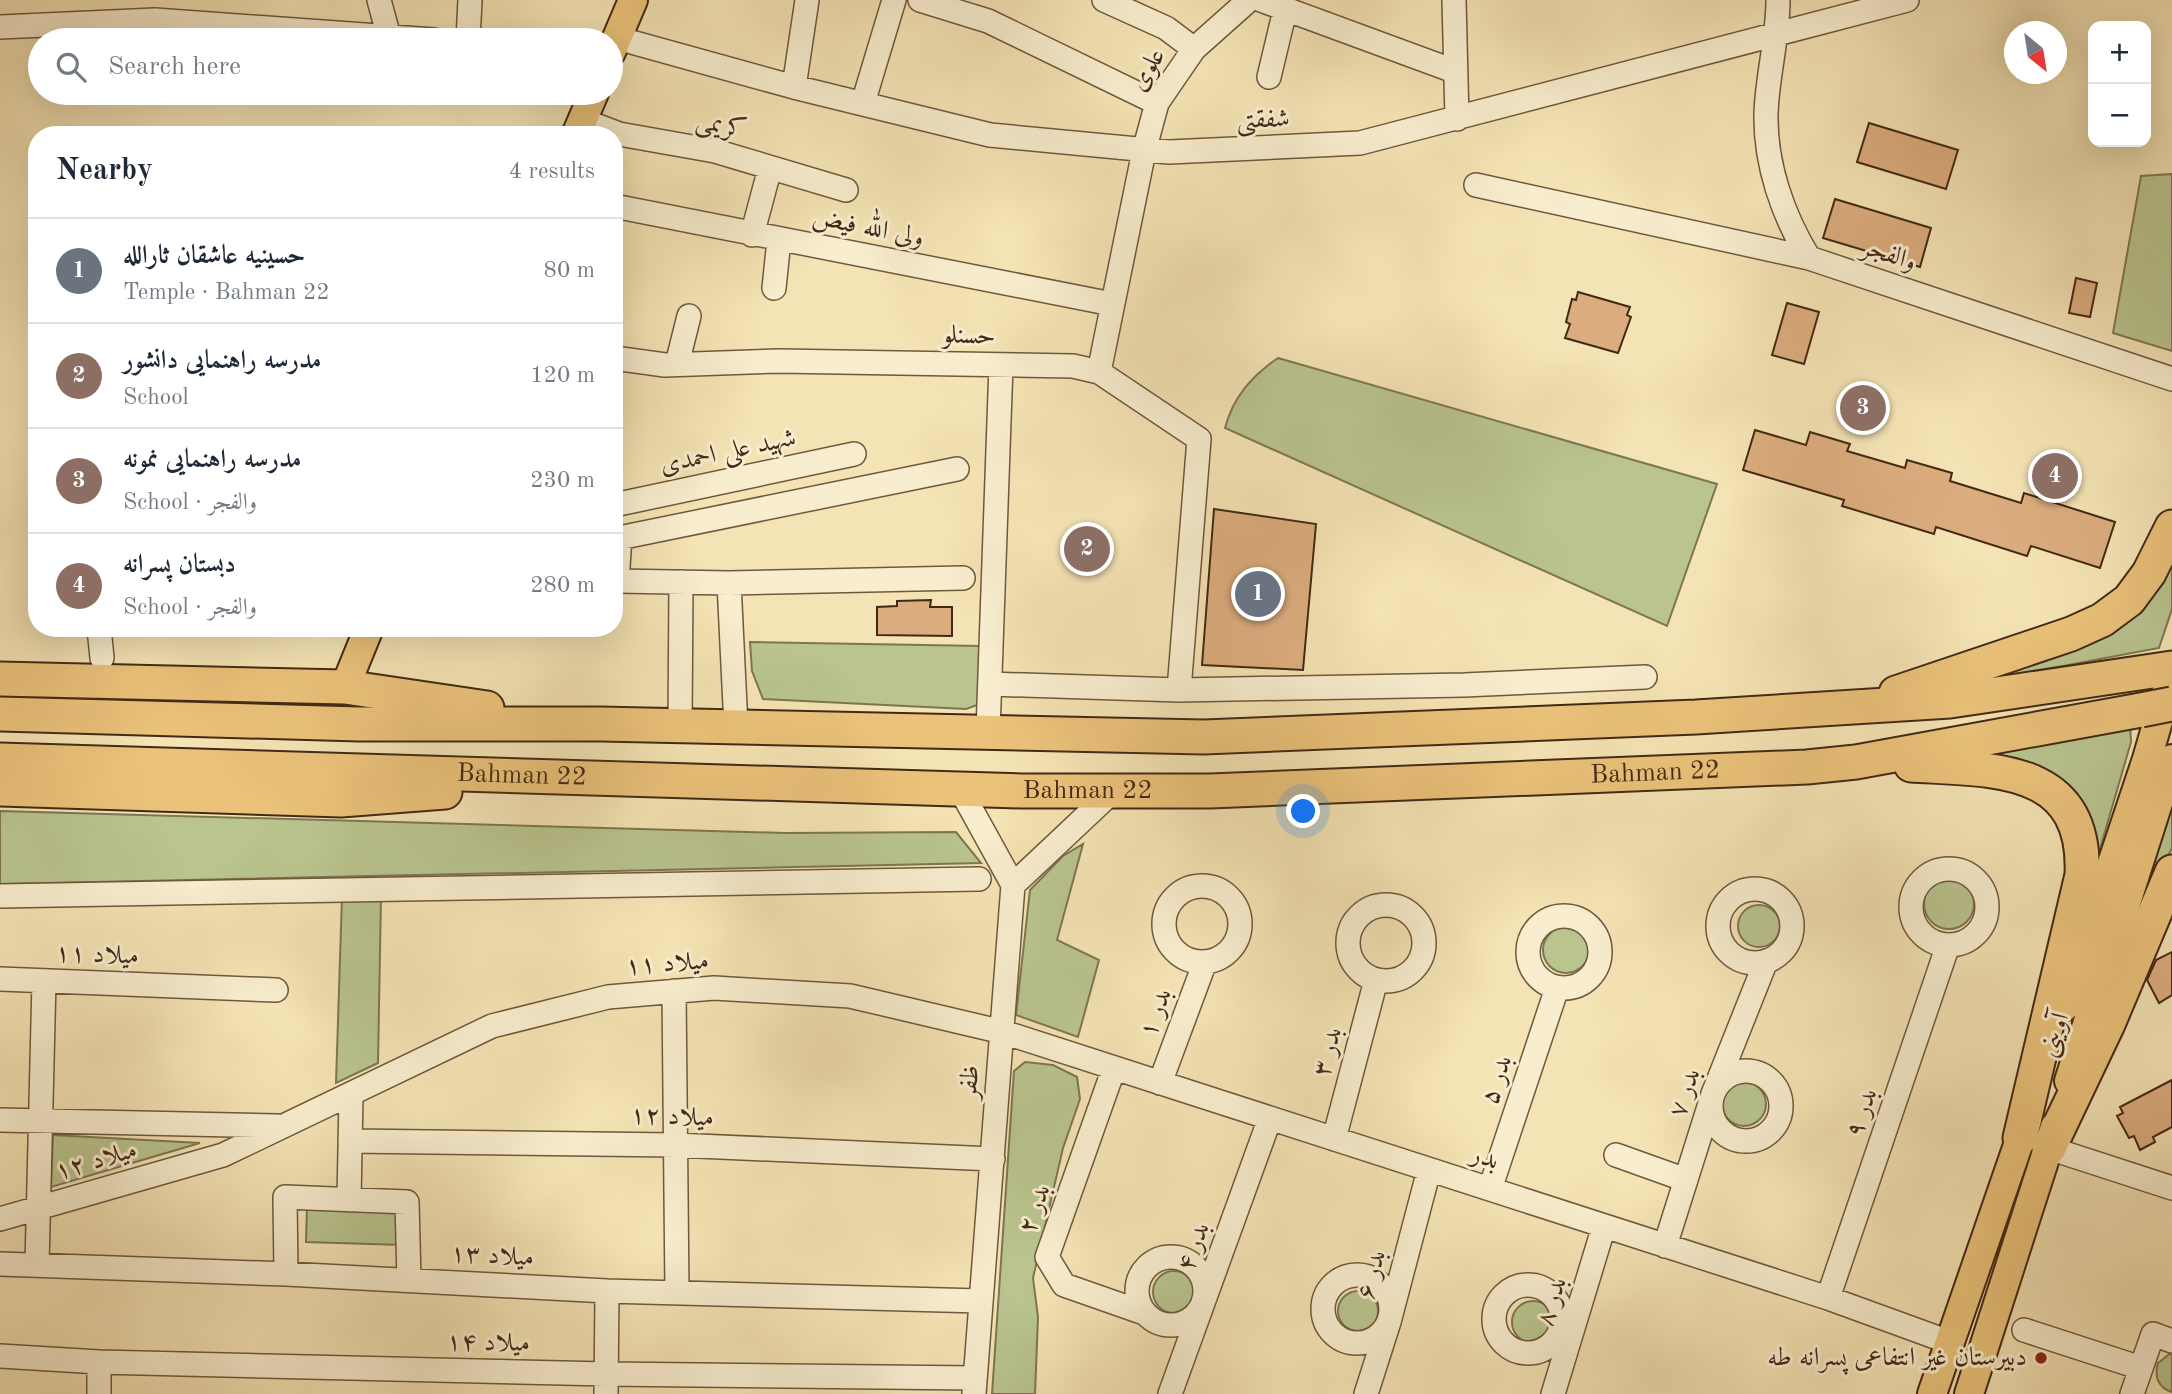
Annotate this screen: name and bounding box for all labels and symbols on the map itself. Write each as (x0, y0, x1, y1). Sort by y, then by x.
north arrow (2004, 21, 2067, 84)
street label: علوی (1125, 44, 1172, 96)
street label: کریمی (693, 106, 749, 147)
street label: شفقتی (1236, 106, 1290, 138)
street label: ولی الله فیض (810, 196, 928, 253)
street label: والفجر (1855, 233, 1919, 278)
street label: حسنلو (939, 322, 996, 350)
pin: 3 (1840, 382, 1886, 434)
street label: شهید علی احمدی (658, 425, 799, 483)
pin: 4 (2032, 450, 2078, 502)
pin: 2 (1064, 523, 1110, 575)
pin: 1 (1235, 568, 1281, 620)
street label: Bahman 22 (1590, 758, 1721, 789)
street label: Bahman 22 (456, 761, 587, 791)
street label: Bahman 22 (1023, 778, 1153, 804)
your location (1286, 794, 1320, 828)
street label: میلاد ۱۱ (55, 941, 139, 969)
street label: میلاد ۱۱ (624, 948, 710, 980)
street label: بدر ۱ (1135, 985, 1178, 1041)
street label: آوینی (2032, 1006, 2077, 1061)
street label: بدر ۳ (1309, 1025, 1348, 1080)
street label: بدر ۵ (1477, 1052, 1518, 1108)
street label: ظفر (955, 1064, 986, 1103)
street label: بدر ۷ (1665, 1065, 1706, 1121)
street label: بدر ۹ (1842, 1085, 1883, 1141)
street label: میلاد ۱۲ (630, 1103, 714, 1131)
street label: میلاد ۱۲ (52, 1137, 140, 1185)
street label: بدر (1465, 1140, 1502, 1176)
street label: بدر ۲ (1015, 1181, 1056, 1237)
street label: بدر ۴ (1173, 1219, 1216, 1275)
street label: میلاد ۱۳ (449, 1241, 535, 1271)
street label: بدر ۶ (1353, 1248, 1392, 1303)
street label: بدر ۸ (1532, 1274, 1573, 1330)
street label: میلاد ۱۴ (446, 1329, 530, 1357)
place label: دبیرستان غیر انتفاعی پسرانه طه (1767, 1345, 2027, 1375)
marker: دبیرستان غیر انتفاعی پسرانه طه (2033, 1350, 2049, 1366)

